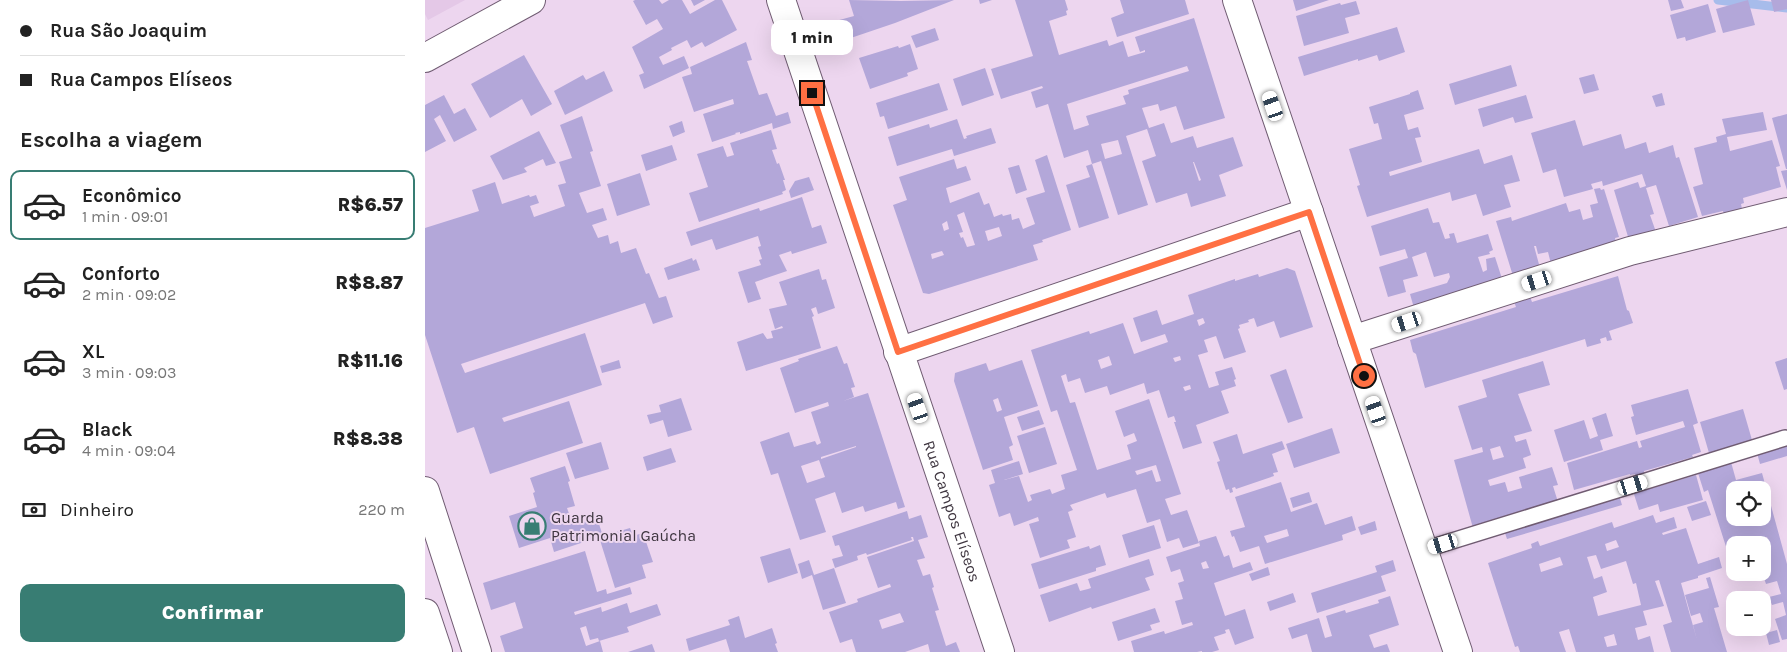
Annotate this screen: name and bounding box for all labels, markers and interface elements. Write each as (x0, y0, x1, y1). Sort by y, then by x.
text: Rua São Joaquim (50, 20, 207, 42)
callout: 1 min (771, 21, 853, 56)
text: 1 min (791, 28, 833, 47)
text: Rua Campos Elíseos (50, 69, 232, 91)
route end (801, 82, 823, 104)
car (1261, 89, 1284, 123)
text: Escolha a viagem (20, 127, 203, 153)
icon: car (22, 183, 67, 228)
text: Econômico (82, 185, 182, 207)
text: R$6.57 (337, 194, 403, 216)
text: 1 min · 09:01 (82, 207, 168, 226)
icon: car (22, 261, 67, 306)
text: Conforto (82, 263, 160, 285)
car (1520, 269, 1553, 293)
text: R$8.87 (335, 272, 403, 294)
text: 2 min · 09:02 (82, 285, 176, 304)
car (1390, 310, 1423, 334)
icon: car (22, 339, 67, 384)
text: XL (82, 341, 104, 363)
text: R$11.16 (337, 350, 403, 372)
text: 3 min · 09:03 (82, 363, 177, 382)
route start (1353, 365, 1375, 387)
car (906, 391, 929, 425)
car (1364, 394, 1387, 428)
icon: car (22, 417, 67, 462)
text: Black (82, 419, 133, 441)
text: R$8.38 (333, 428, 403, 450)
street label: Rua Campos Elíseos (920, 438, 985, 584)
text: 4 min · 09:04 (82, 441, 175, 460)
car (1616, 473, 1649, 497)
map controls (1726, 481, 1771, 636)
button: locate (1726, 481, 1771, 526)
icon: cash (20, 496, 48, 524)
text: Dinheiro (60, 499, 134, 521)
text: 220 m (358, 500, 405, 519)
place label: Guarda Patrimonial Gaúcha (551, 508, 696, 545)
shop icon: Guarda Patrimonial Gaúcha (517, 511, 547, 541)
car (1426, 532, 1459, 556)
button: + (1726, 536, 1771, 581)
button: Confirmar (20, 584, 405, 642)
button: − (1726, 591, 1771, 636)

